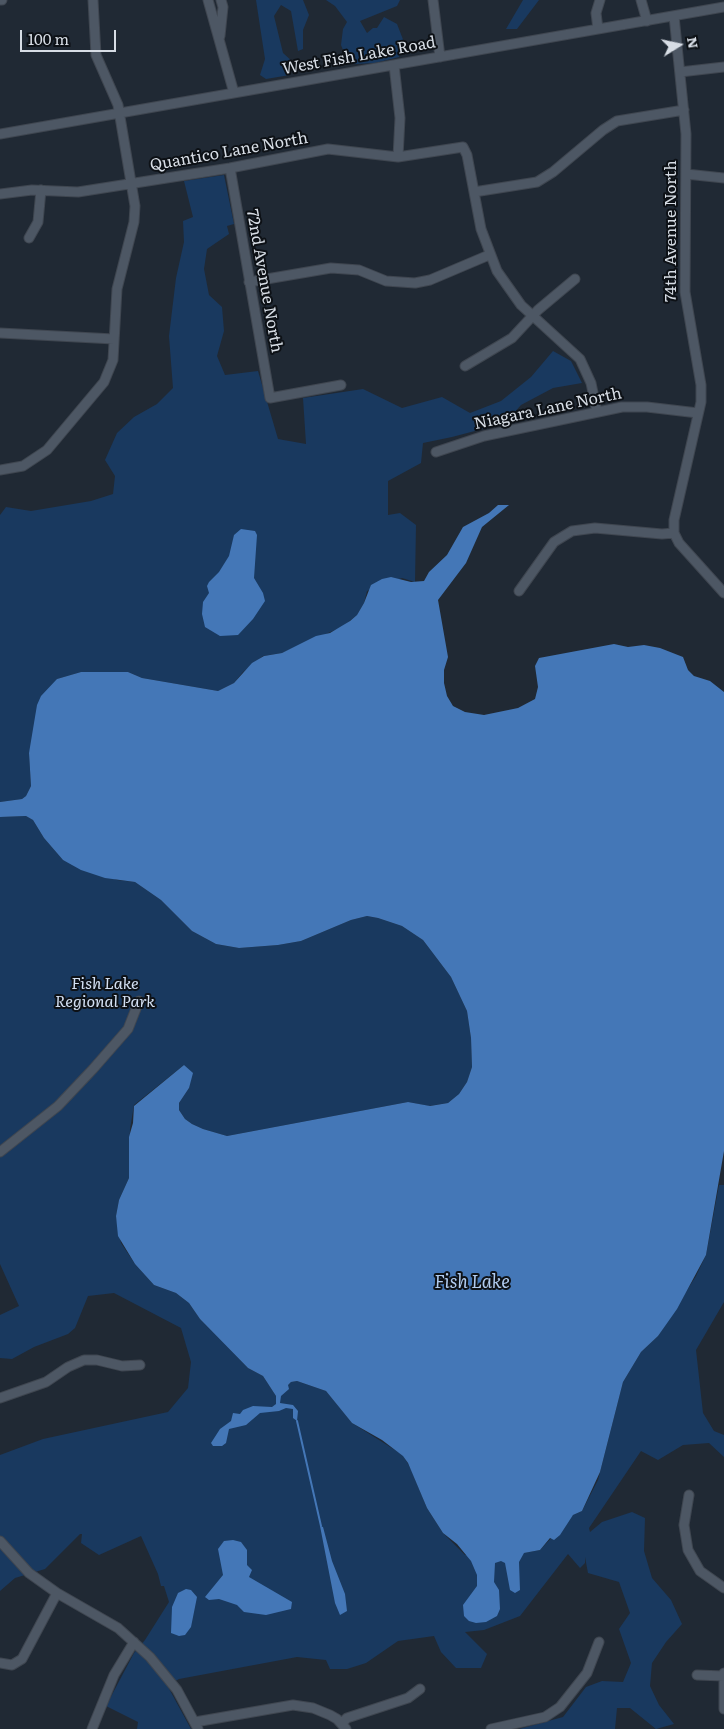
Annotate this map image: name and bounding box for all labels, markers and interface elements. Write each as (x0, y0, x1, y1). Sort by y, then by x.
scale bar (22, 20, 119, 52)
north arrow (654, 20, 704, 70)
text: 100 m (28, 27, 69, 50)
street label: West Fish Lake Road (281, 33, 437, 79)
text: N (683, 35, 705, 50)
street label: Quantico Lane North (148, 129, 310, 175)
street label: 74th Avenue North (661, 160, 681, 302)
street label: 72nd Avenue North (242, 208, 286, 354)
street label: Niagara Lane North (472, 384, 624, 434)
park label: Fish Lake Regional Park (55, 974, 155, 1012)
water label: Fish Lake (434, 1272, 510, 1294)

